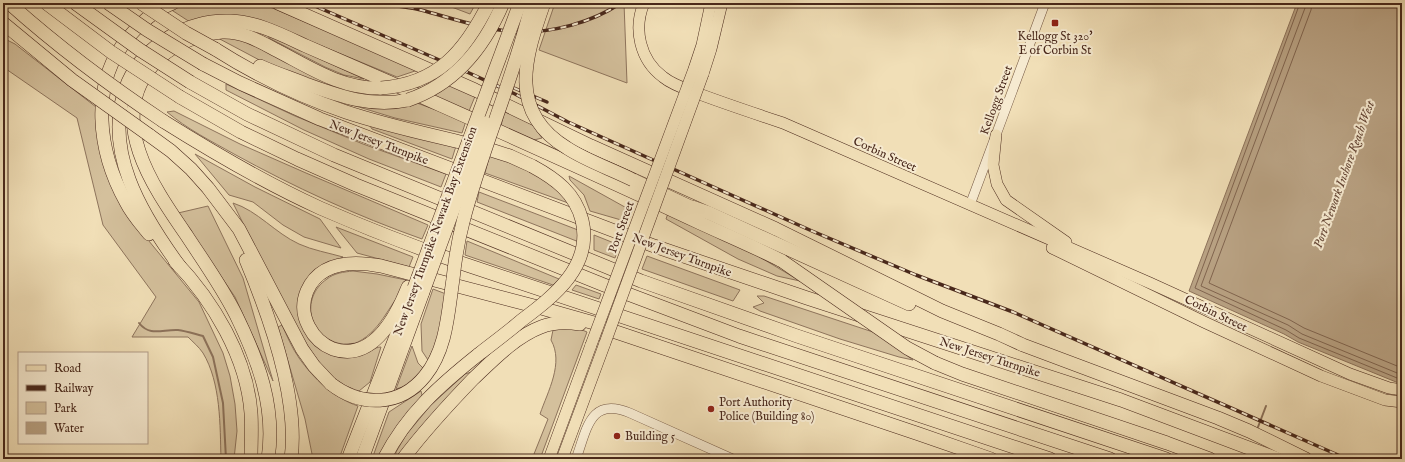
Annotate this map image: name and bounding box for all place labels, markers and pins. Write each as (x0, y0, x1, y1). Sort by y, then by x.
marker: Kellogg St 320' E of Corbin St (1050, 18, 1060, 28)
place label: Kellogg St 320' E of Corbin St (1018, 29, 1092, 58)
place label: Port Authority Police (Building 80) (719, 395, 814, 424)
marker: Port Authority Police (Building 80) (706, 404, 716, 414)
place label: Building 5 (625, 429, 676, 444)
marker: Building 5 (612, 431, 622, 441)

